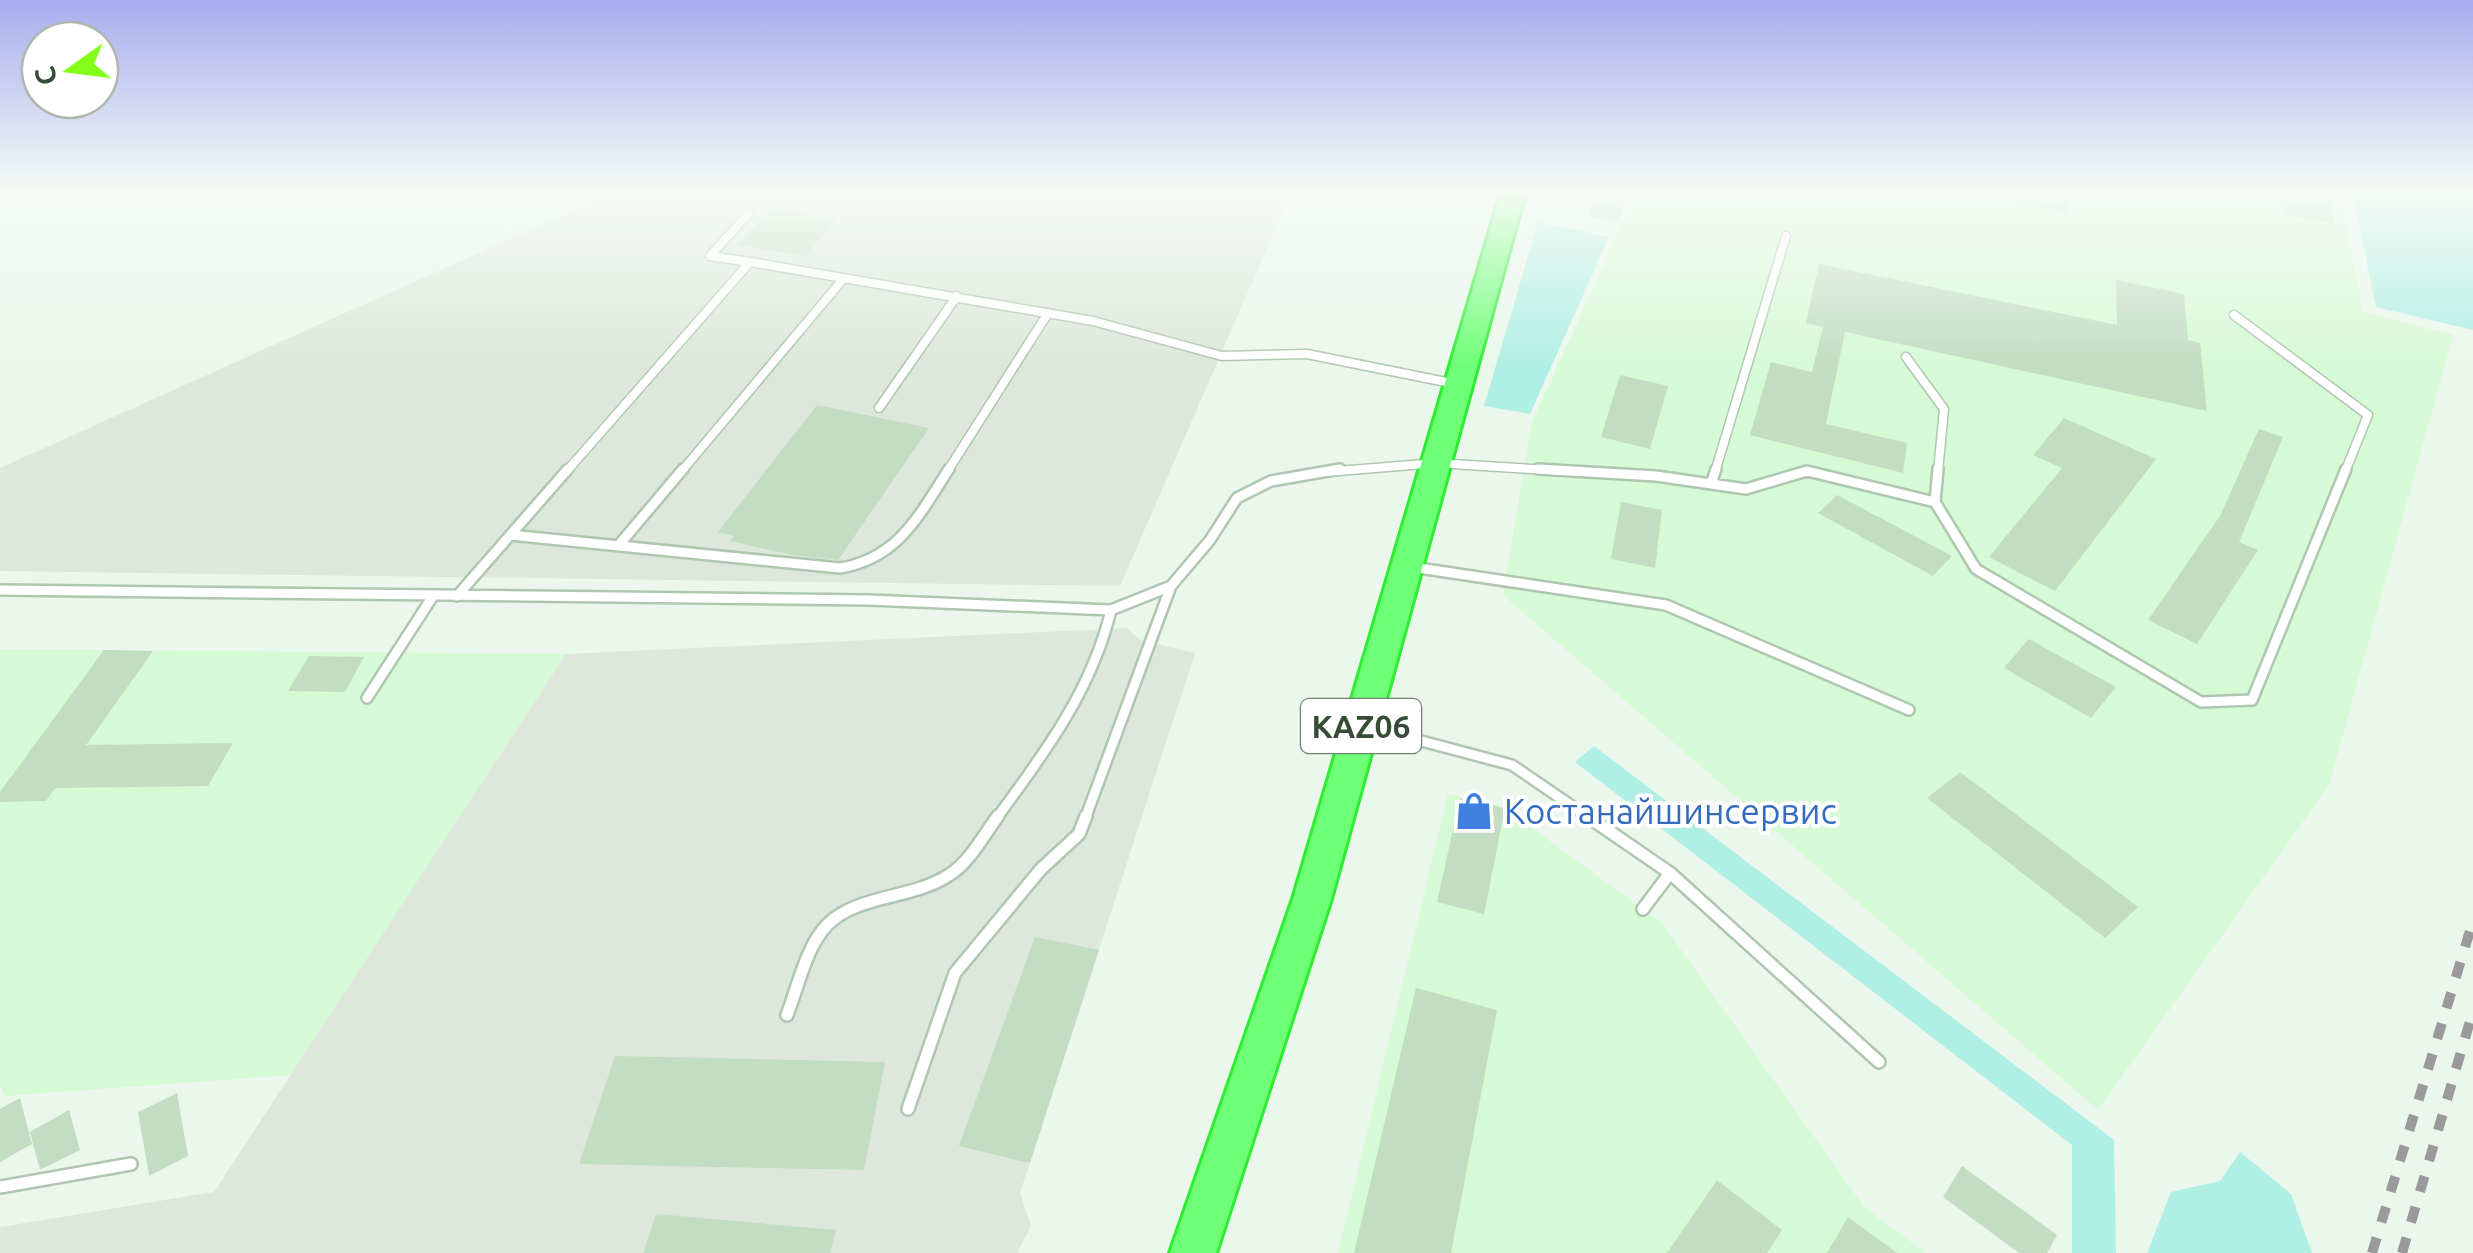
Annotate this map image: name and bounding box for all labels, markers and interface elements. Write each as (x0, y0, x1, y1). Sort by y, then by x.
north arrow (20, 20, 120, 120)
text: С (28, 64, 62, 89)
road number: KАZ06 (1301, 699, 1421, 753)
shop icon: Костанайшинсервис (1453, 790, 1495, 832)
place label: Костанайшинсервис (1504, 791, 1837, 831)

